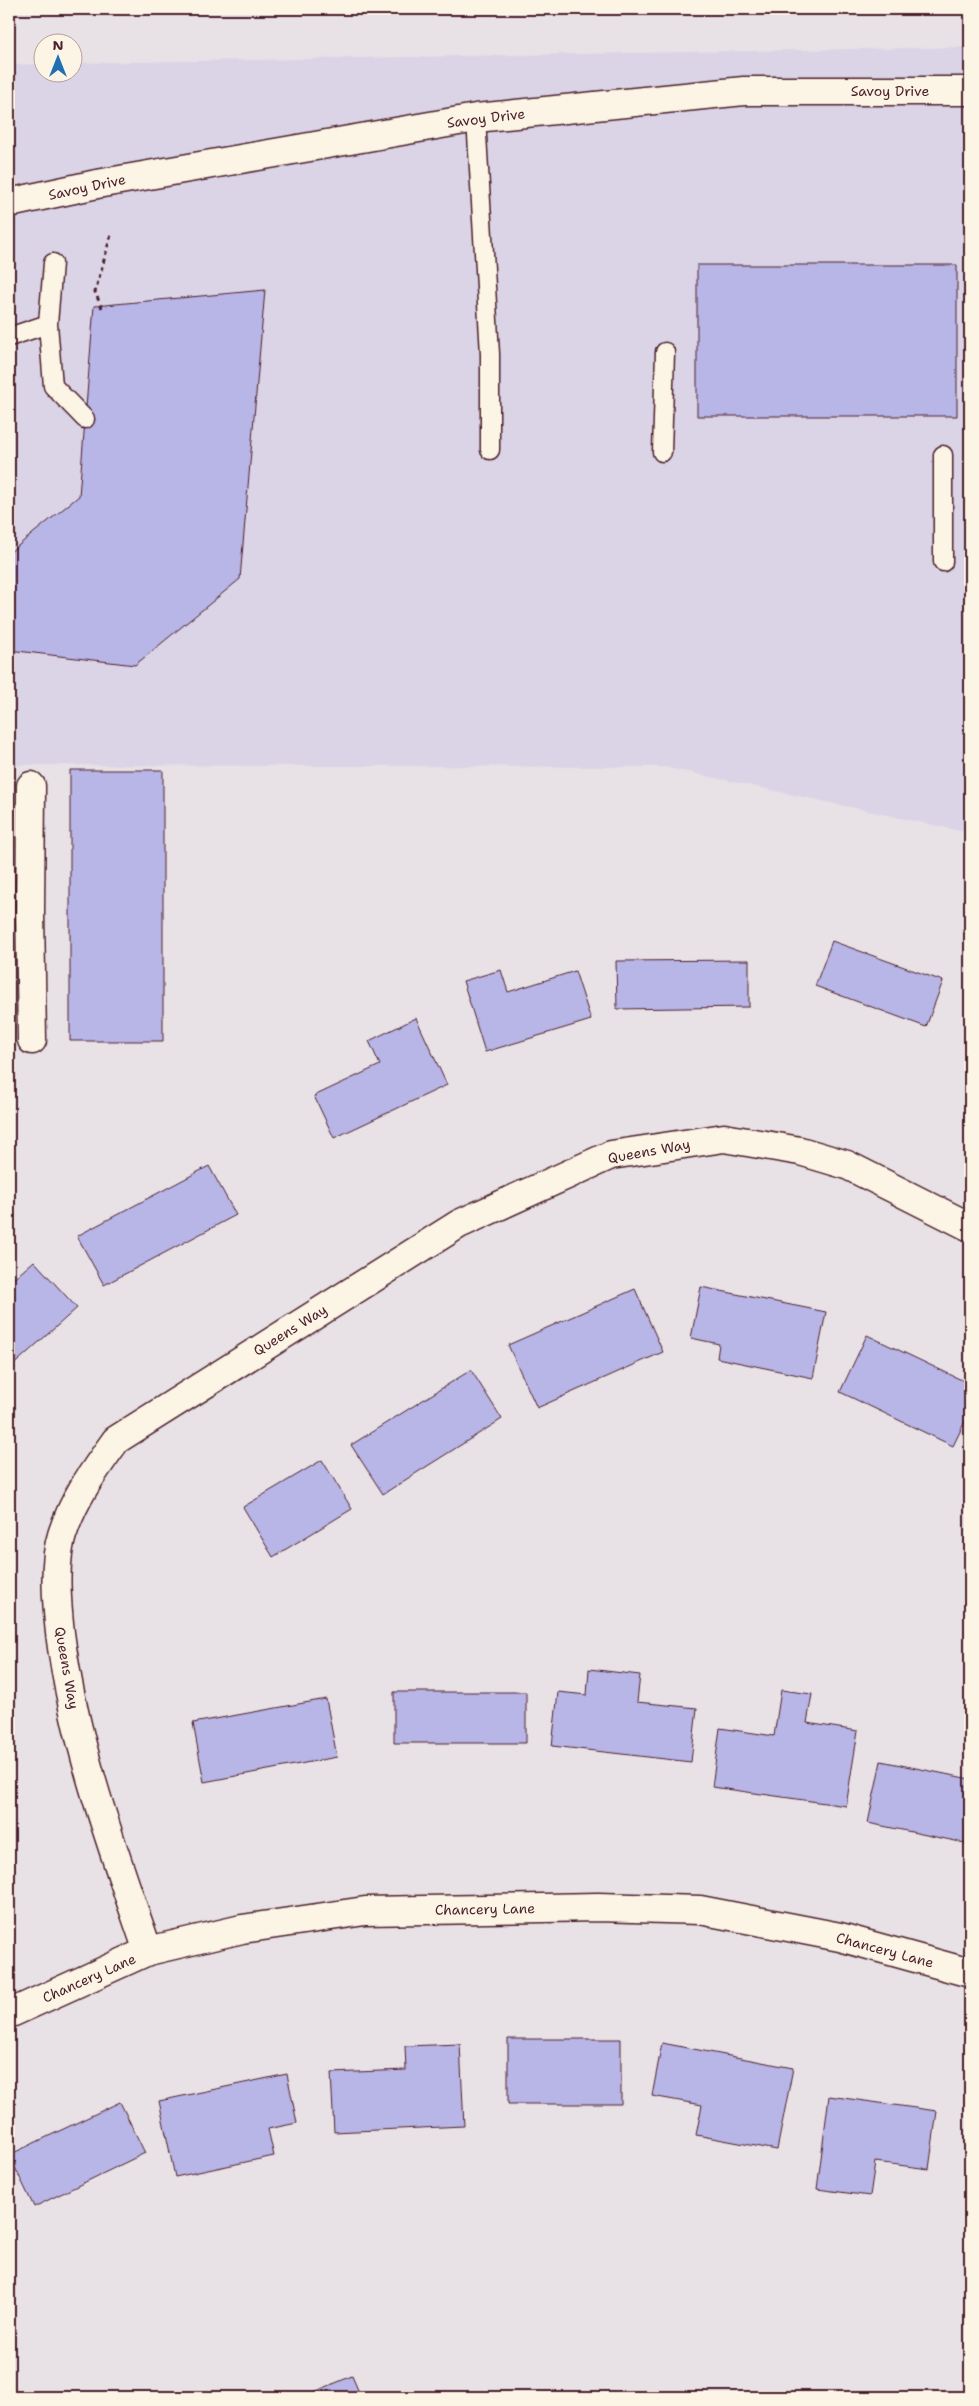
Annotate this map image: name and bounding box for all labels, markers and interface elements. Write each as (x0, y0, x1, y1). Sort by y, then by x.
north arrow (32, 32, 82, 82)
text: N (52, 36, 64, 54)
street label: Savoy Drive (851, 82, 929, 100)
street label: Savoy Drive (446, 104, 526, 132)
street label: Savoy Drive (47, 170, 127, 204)
street label: Queens Way (606, 1135, 692, 1167)
street label: Queens Way (250, 1300, 330, 1360)
street label: Queens Way (51, 1625, 83, 1711)
street label: Chancery Lane (435, 1899, 535, 1919)
street label: Chancery Lane (834, 1928, 936, 1972)
street label: Chancery Lane (39, 1949, 139, 2007)

